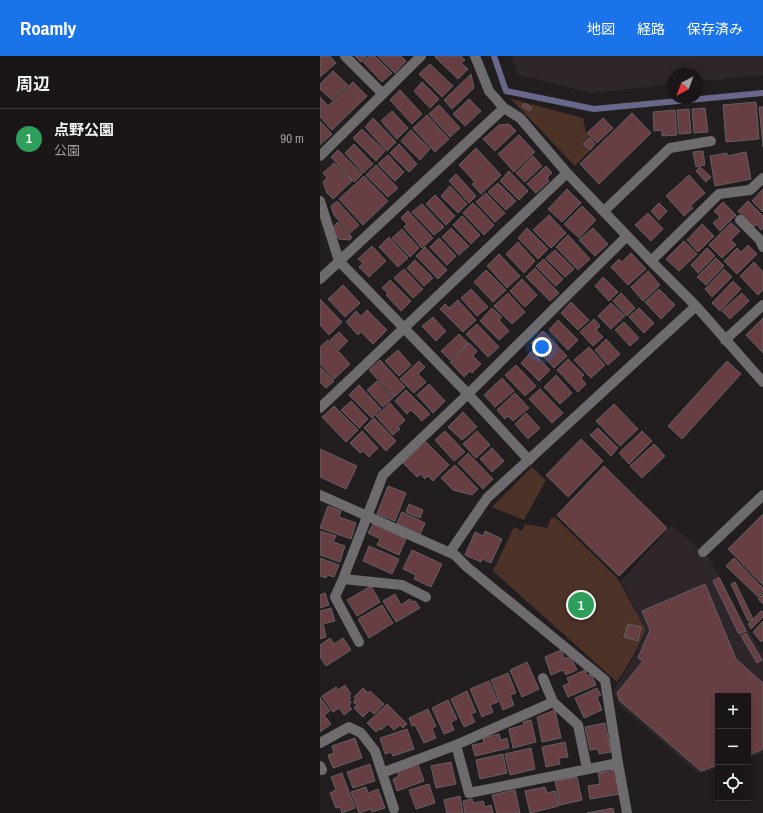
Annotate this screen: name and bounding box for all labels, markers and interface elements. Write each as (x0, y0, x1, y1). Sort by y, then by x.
text: Roamly (20, 15, 76, 41)
text: 地図 (587, 20, 615, 38)
text: 経路 (637, 20, 665, 38)
text: 保存済み (687, 20, 743, 38)
north arrow (667, 68, 703, 104)
text: 周辺 (16, 72, 50, 95)
text: 点野公園 (54, 119, 114, 140)
text: 1 (26, 130, 32, 147)
text: 90 m (280, 130, 304, 147)
text: 公園 (54, 142, 80, 159)
your location (532, 337, 552, 357)
pin: 1 (568, 590, 594, 620)
map controls (715, 693, 751, 801)
button: + (715, 693, 751, 729)
button: − (715, 729, 751, 765)
button: locate (715, 765, 751, 801)

